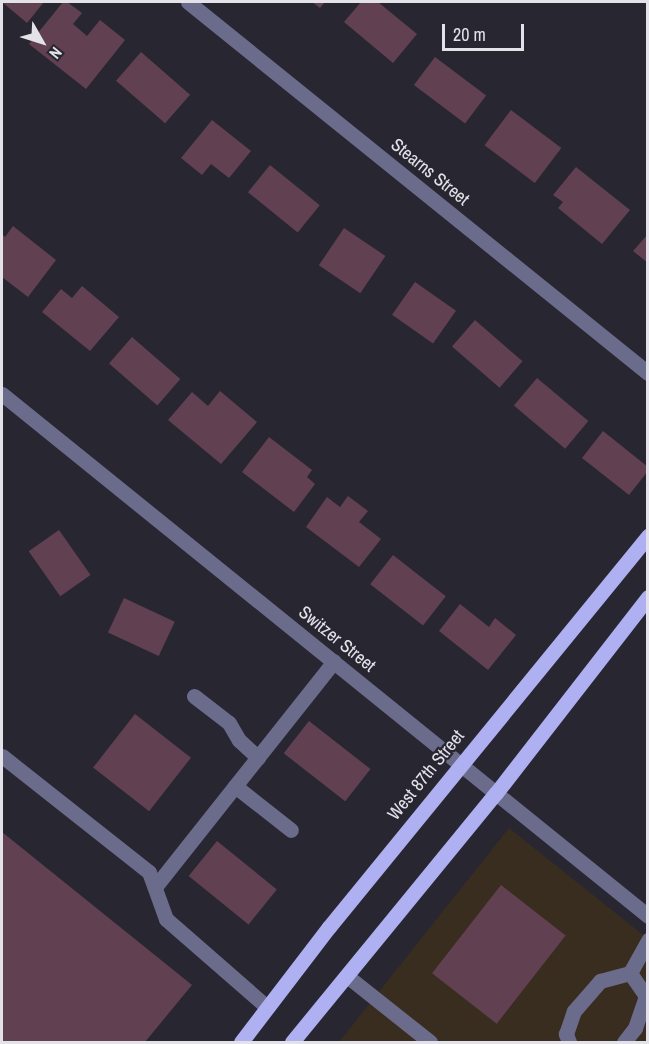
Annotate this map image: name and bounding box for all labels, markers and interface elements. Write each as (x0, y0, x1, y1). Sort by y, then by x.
north arrow (12, 12, 72, 72)
scale bar (445, 12, 528, 50)
text: 20 m (453, 22, 486, 47)
text: N (44, 43, 68, 64)
street label: Stearns Street (387, 134, 473, 210)
street label: Switzer Street (294, 601, 380, 677)
street label: West 87th Street (383, 726, 469, 824)

